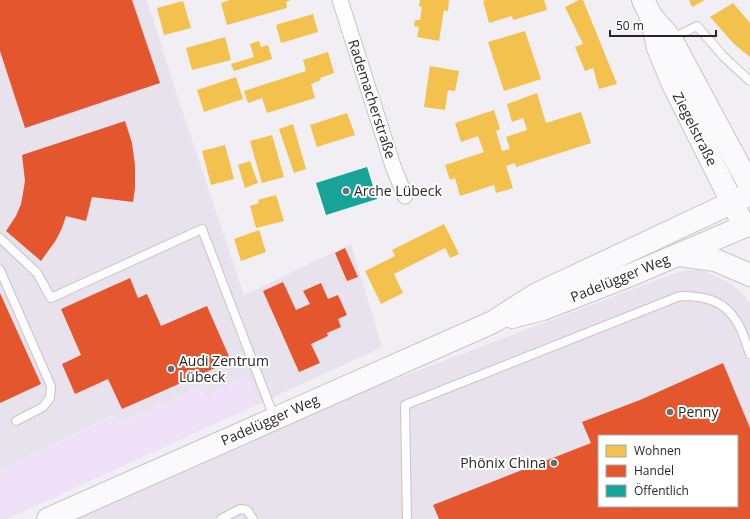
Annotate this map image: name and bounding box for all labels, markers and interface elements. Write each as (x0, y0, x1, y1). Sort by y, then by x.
scale bar (610, 12, 716, 38)
text: 50 m (616, 17, 644, 34)
street label: Rademacherstraße (344, 37, 401, 161)
street label: Ziegelstraße (669, 89, 722, 169)
place label: Arche Lübeck (354, 181, 442, 200)
marker: Arche Lübeck (341, 186, 351, 196)
street label: Padelügger Weg (567, 249, 673, 306)
place label: Audi Zentrum Lübeck (179, 351, 269, 386)
marker: Audi Zentrum Lübeck (166, 364, 176, 374)
street label: Padelügger Weg (218, 389, 322, 450)
place label: Penny (678, 402, 719, 421)
marker: Penny (665, 407, 675, 417)
legend (598, 435, 738, 507)
text: Wohnen (634, 442, 681, 459)
place label: Phönix China (460, 453, 546, 472)
marker: Phönix China (549, 458, 559, 468)
text: Handel (634, 462, 674, 479)
text: Öffentlich (634, 482, 689, 499)

